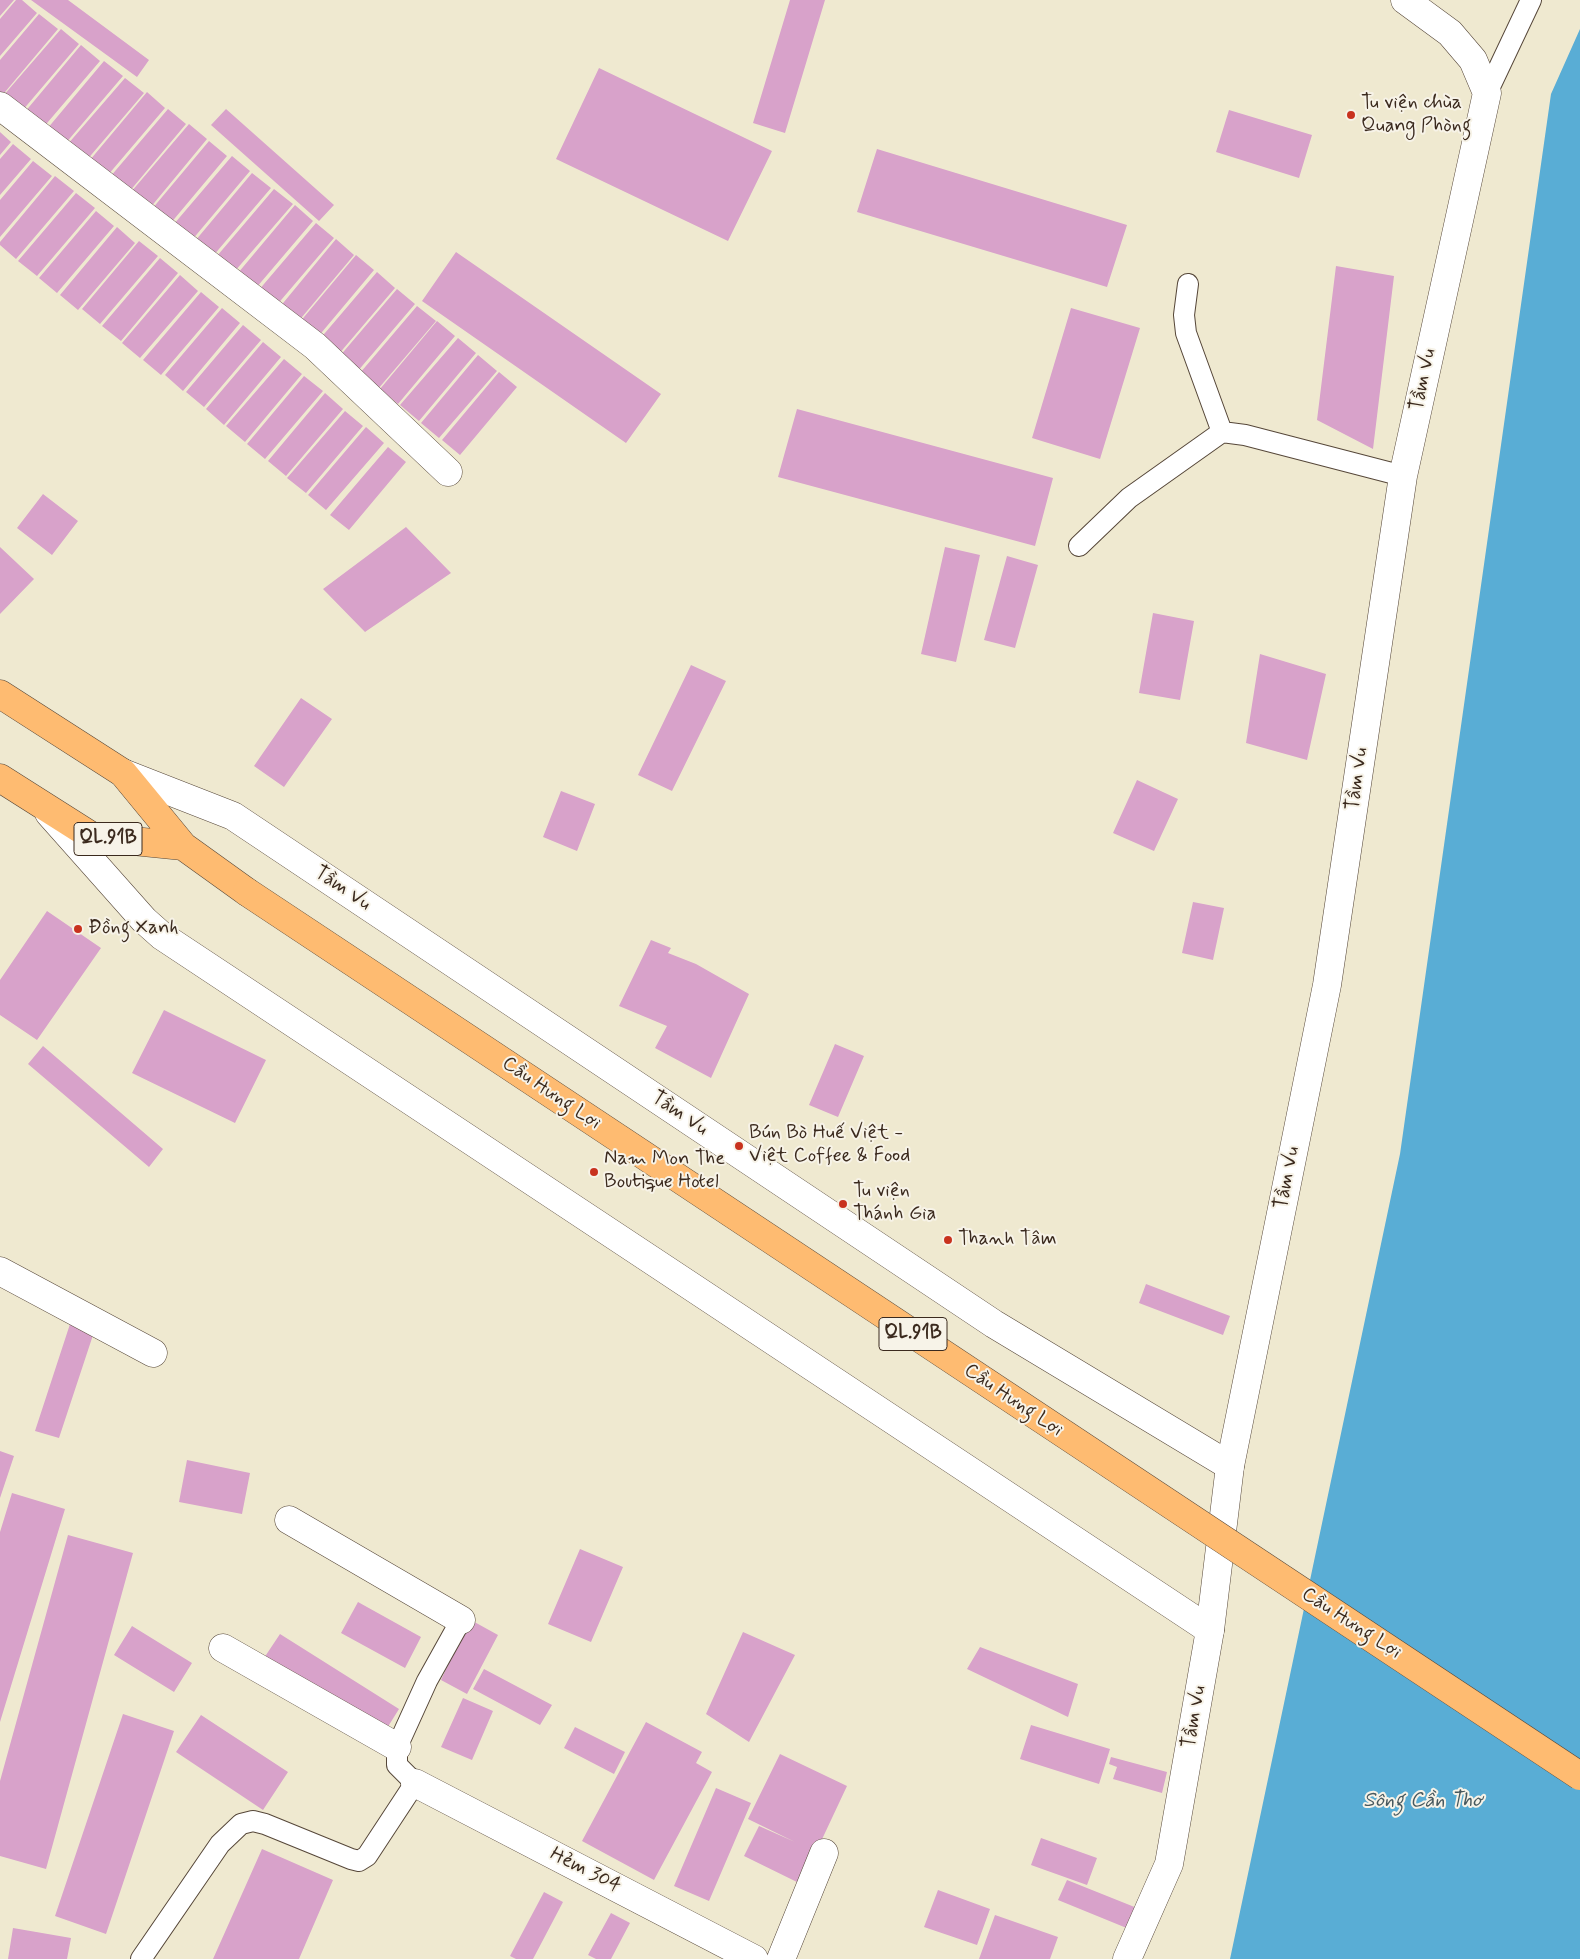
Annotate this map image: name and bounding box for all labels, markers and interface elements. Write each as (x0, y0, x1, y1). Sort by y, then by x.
place label: Tu viện chùa Quang Phòng (1361, 92, 1471, 139)
marker: Tu viện chùa Quang Phòng (1345, 109, 1357, 121)
street label: Tầm Vu (1406, 347, 1442, 413)
street label: Tầm Vu (1342, 746, 1374, 812)
road number: QL.91B (74, 822, 142, 856)
street label: Tầm Vu (309, 861, 375, 917)
place label: Đồng Xanh (88, 917, 179, 941)
marker: Đồng Xanh (72, 923, 84, 935)
street label: Cầu Hưng Lợi (497, 1052, 605, 1136)
street label: Tầm Vu (646, 1086, 712, 1142)
place label: Bún Bò Huế Việt - Việt Coffee & Food (749, 1122, 910, 1169)
marker: Bún Bò Huế Việt - Việt Coffee & Food (733, 1140, 745, 1152)
street label: Tầm Vu (1270, 1145, 1306, 1211)
place label: Nam Mon The Boutique Hotel (604, 1148, 725, 1195)
marker: Nam Mon The Boutique Hotel (588, 1166, 600, 1178)
place label: Tu viện Thánh Gia (853, 1180, 936, 1227)
marker: Tu viện Thánh Gia (837, 1198, 849, 1210)
place label: Thanh Tâm (958, 1228, 1057, 1252)
marker: Thanh Tâm (942, 1234, 954, 1246)
road number: QL.91B (879, 1318, 947, 1350)
street label: Cầu Hưng Lợi (959, 1359, 1067, 1443)
street label: Cầu Hưng Lợi (1297, 1583, 1405, 1665)
street label: Tầm Vu (1178, 1684, 1212, 1750)
water label: Sông Cần Thơ (1363, 1789, 1483, 1815)
street label: Hẻm 304 (545, 1843, 625, 1899)

